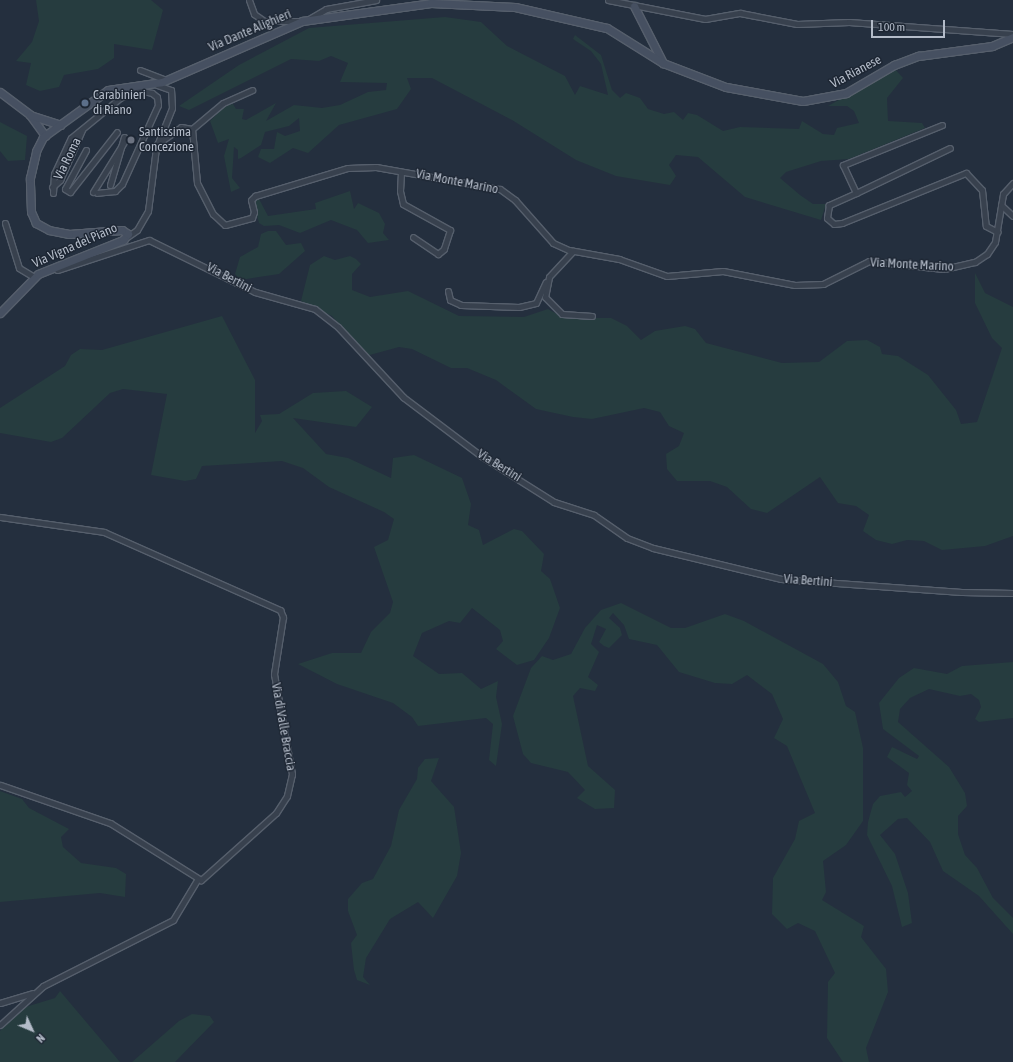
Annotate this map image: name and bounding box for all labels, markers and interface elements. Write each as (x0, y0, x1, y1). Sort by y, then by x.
street label: Via Dante Alighieri (206, 7, 294, 55)
scale bar (873, 12, 947, 38)
text: 100 m (878, 20, 905, 34)
street label: Via Rianese (828, 52, 884, 92)
place label: Carabinieri di Riano (93, 88, 146, 119)
marker: Carabinieri di Riano (80, 98, 90, 108)
place label: Santissima Concezione (139, 125, 194, 156)
street label: Via Roma (51, 135, 85, 183)
marker: Santissima Concezione (126, 135, 136, 145)
street label: Via Monte Marino (414, 166, 500, 198)
street label: Via Vigna del Piano (30, 220, 120, 272)
street label: Via Monte Marino (870, 255, 954, 275)
street label: Via Bertini (204, 260, 254, 296)
street label: Via Bertini (474, 446, 524, 486)
street label: Via Bertini (783, 572, 833, 590)
street label: Via di Valle Braccia (268, 682, 298, 772)
north arrow (12, 1010, 52, 1050)
text: N (34, 1032, 47, 1045)

